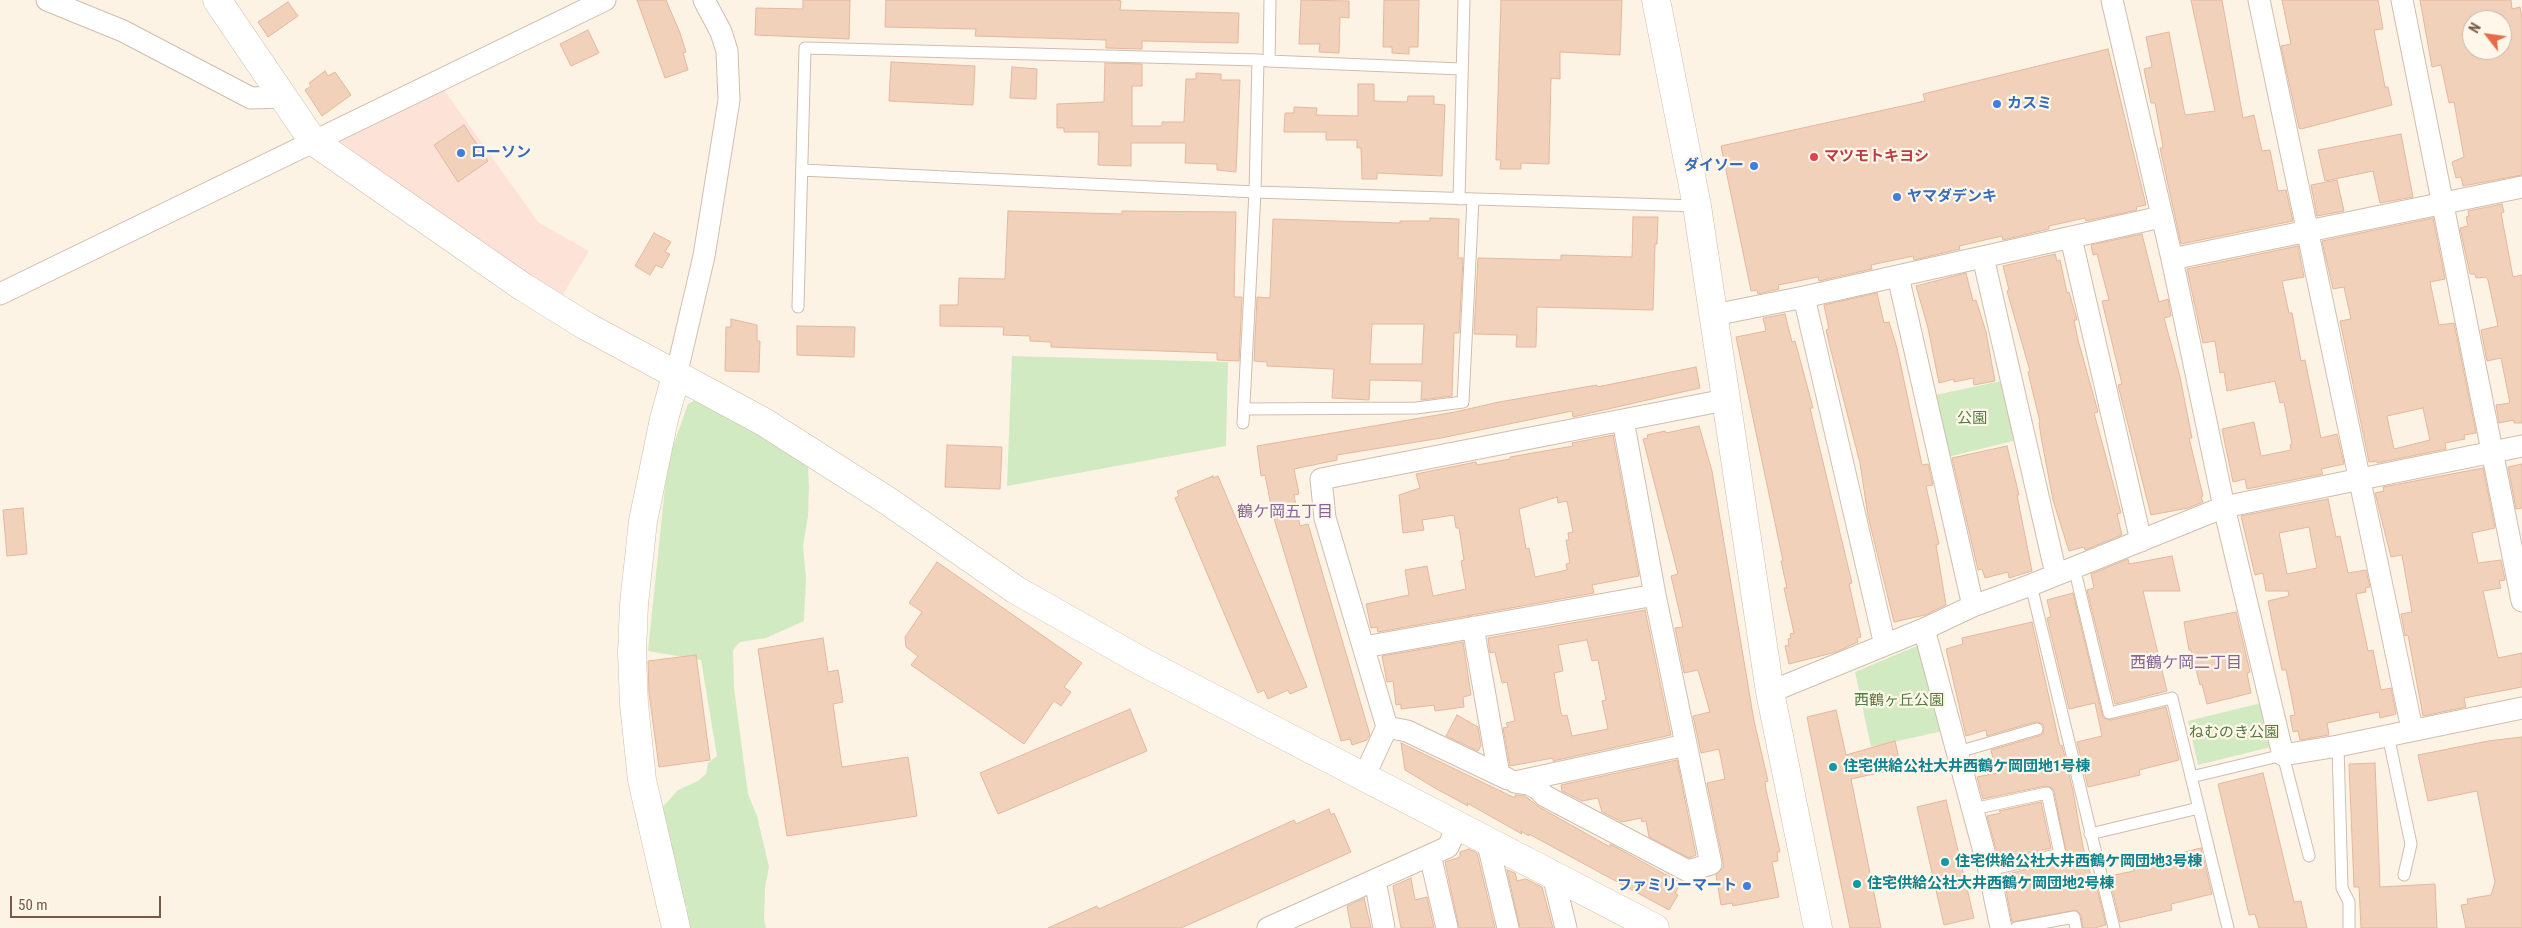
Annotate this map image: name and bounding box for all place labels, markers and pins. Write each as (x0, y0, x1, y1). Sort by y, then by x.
place label: カスミ (2007, 95, 2052, 113)
marker: カスミ (1991, 98, 2003, 110)
place label: ローソン (471, 144, 531, 162)
marker: ローソン (455, 147, 467, 159)
place label: マツモトキヨシ (1824, 148, 1929, 166)
marker: マツモトキヨシ (1808, 151, 1820, 163)
place label: ダイソー (1684, 157, 1744, 175)
marker: ダイソー (1748, 160, 1760, 172)
place label: ヤマダデンキ (1907, 188, 1997, 206)
marker: ヤマダデンキ (1891, 191, 1903, 203)
place label: 住宅供給公社大井西鶴ケ岡団地1号棟 (1843, 758, 2091, 776)
marker: 住宅供給公社大井西鶴ケ岡団地1号棟 (1827, 761, 1839, 773)
place label: 住宅供給公社大井西鶴ケ岡団地3号棟 (1955, 853, 2203, 871)
marker: 住宅供給公社大井西鶴ケ岡団地3号棟 (1939, 856, 1951, 868)
place label: 住宅供給公社大井西鶴ケ岡団地2号棟 (1867, 875, 2115, 893)
place label: ファミリーマート (1617, 877, 1737, 895)
marker: 住宅供給公社大井西鶴ケ岡団地2号棟 (1851, 878, 1863, 890)
marker: ファミリーマート (1741, 880, 1753, 892)

